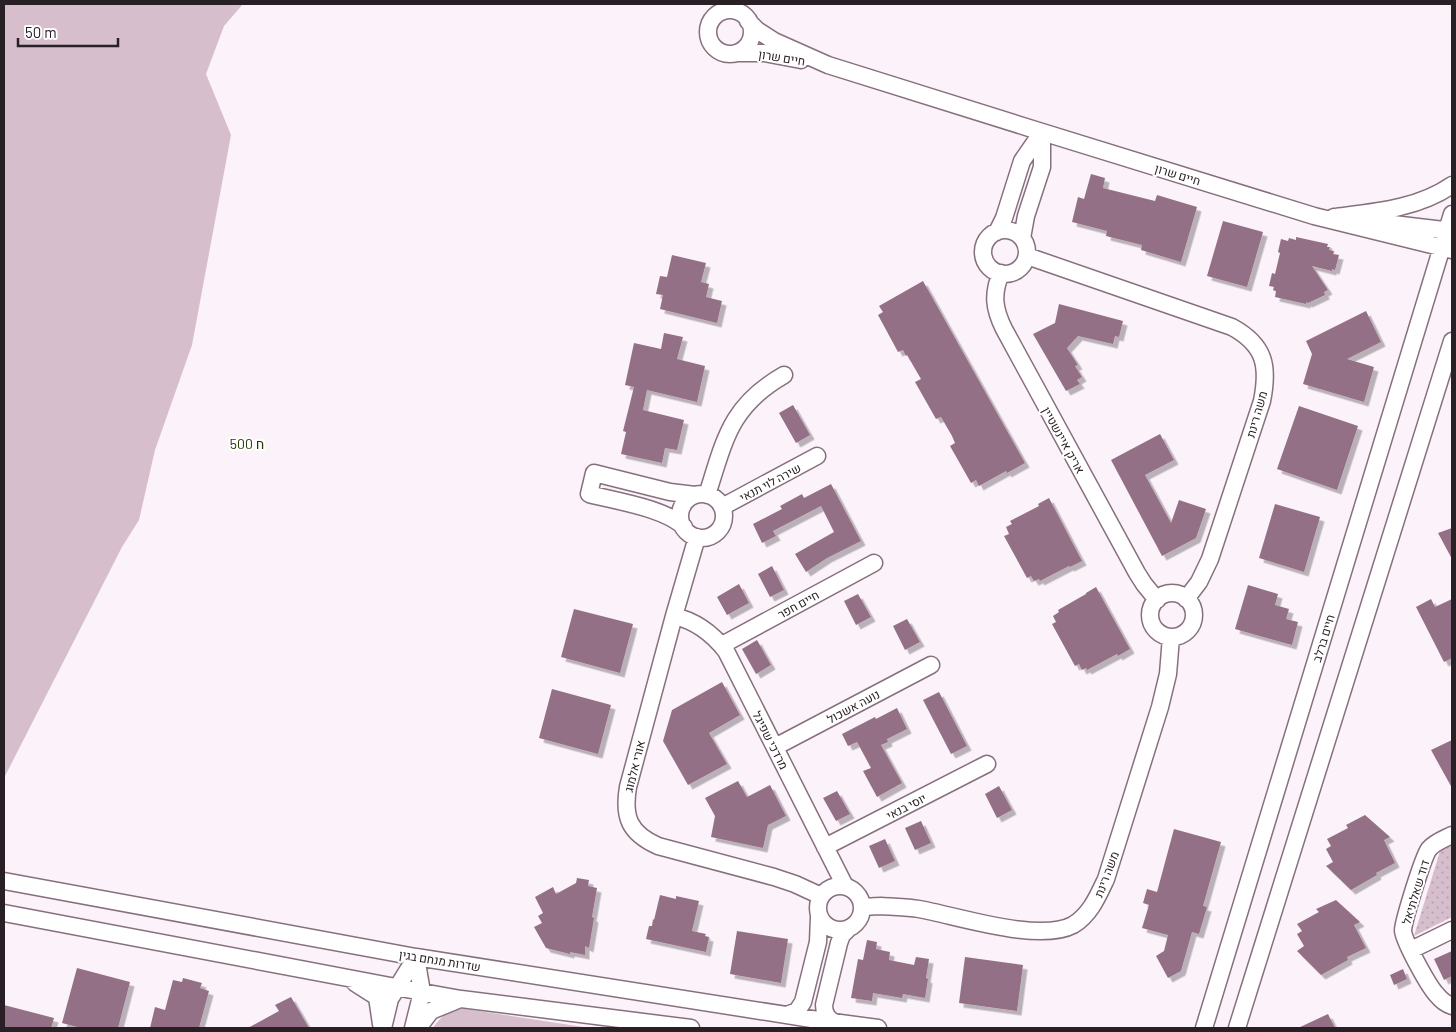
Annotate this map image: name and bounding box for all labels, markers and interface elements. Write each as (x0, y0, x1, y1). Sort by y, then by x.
scale bar (18, 15, 118, 47)
text: 50 m (25, 23, 57, 41)
street label: חיים שרון (758, 46, 806, 68)
street label: חיים שרון (1153, 160, 1203, 188)
street label: משה רינת (1243, 389, 1269, 439)
street label: אריק איינשטיין (1040, 404, 1088, 476)
district label: ח 500 (230, 435, 264, 452)
street label: שירה לוי תנאי (737, 460, 803, 504)
street label: חיים חפר (775, 587, 821, 621)
street label: חיים ברלב (1309, 612, 1337, 664)
street label: נועה אשכול (824, 686, 882, 726)
street label: מרדכי שפיגל (750, 708, 792, 772)
street label: אורי אלמוג (621, 738, 647, 793)
street label: יוסי בנאי (884, 790, 928, 822)
street label: משה רינת (1091, 849, 1121, 899)
street label: דוד שאלתיאל (1399, 858, 1431, 926)
street label: שדרות מנחם בגין (398, 947, 482, 973)

